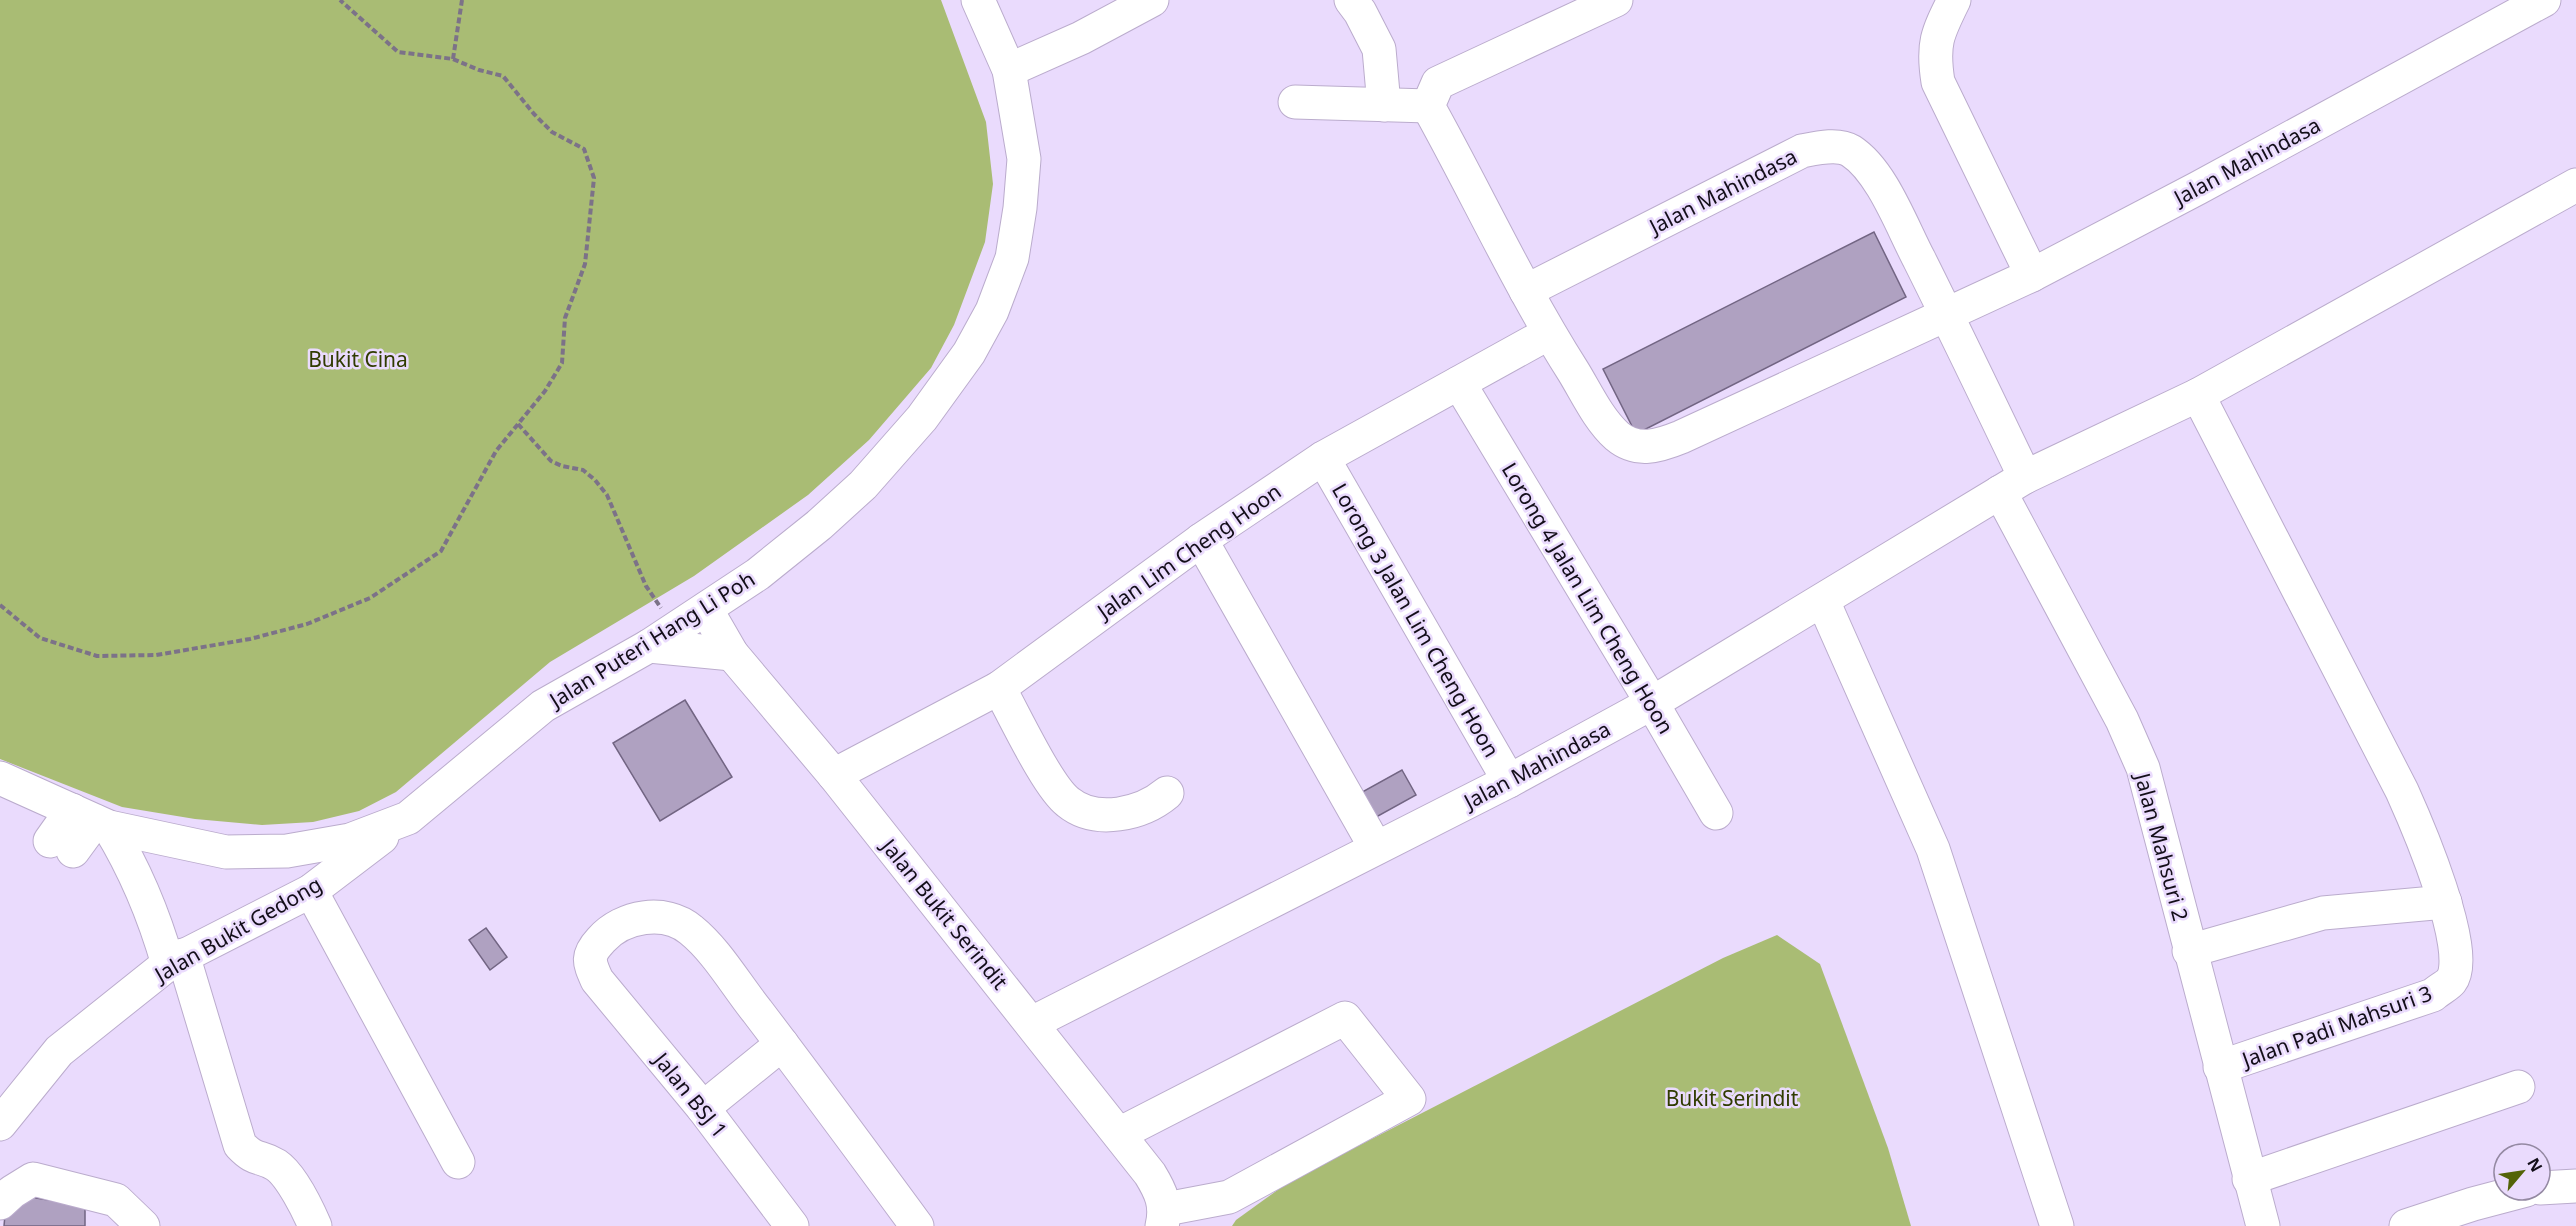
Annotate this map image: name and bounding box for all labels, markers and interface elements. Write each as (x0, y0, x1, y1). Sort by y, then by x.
street label: Jalan Mahindasa (2167, 111, 2325, 212)
street label: Jalan Mahindasa (1643, 142, 1801, 241)
park label: Bukit Cina (308, 345, 408, 373)
street label: Lorong 4 Jalan Lim Cheng Hoon (1496, 457, 1680, 739)
street label: Jalan Lim Cheng Hoon (1090, 477, 1286, 626)
street label: Lorong 3 Jalan Lim Cheng Hoon (1326, 478, 1506, 762)
street label: Jalan Puteri Hang Li Poh (542, 564, 760, 715)
street label: Jalan Mahindasa (1457, 715, 1615, 816)
street label: Jalan Mahsuri 2 (2128, 768, 2195, 924)
street label: Jalan Bukit Serindit (874, 831, 1015, 995)
street label: Jalan Bukit Gedong (148, 870, 326, 989)
street label: Jalan Padi Mahsuri 3 (2236, 979, 2436, 1074)
street label: Jalan BSJ 1 (647, 1045, 734, 1143)
park label: Bukit Serindit (1666, 1084, 1799, 1112)
north arrow (2492, 1142, 2552, 1202)
text: N (2522, 1154, 2548, 1176)

